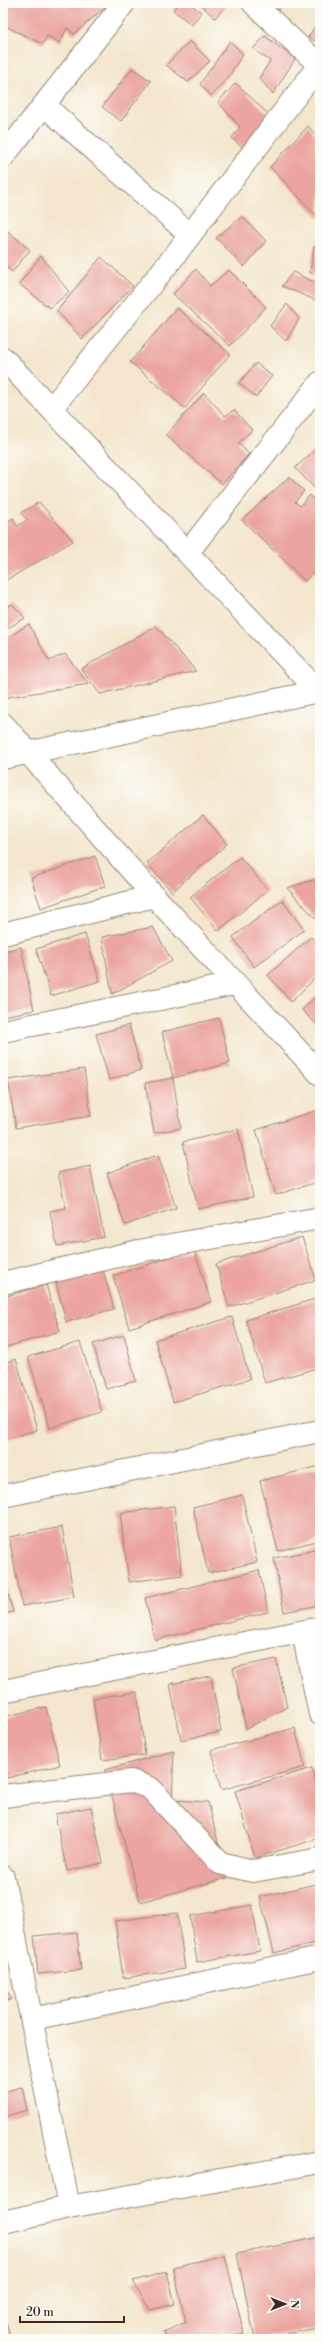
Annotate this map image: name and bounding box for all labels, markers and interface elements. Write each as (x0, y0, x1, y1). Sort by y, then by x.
north arrow (265, 2284, 305, 2324)
scale bar (20, 2298, 124, 2324)
text: N (287, 2300, 301, 2309)
text: 20 m (26, 2305, 54, 2320)

